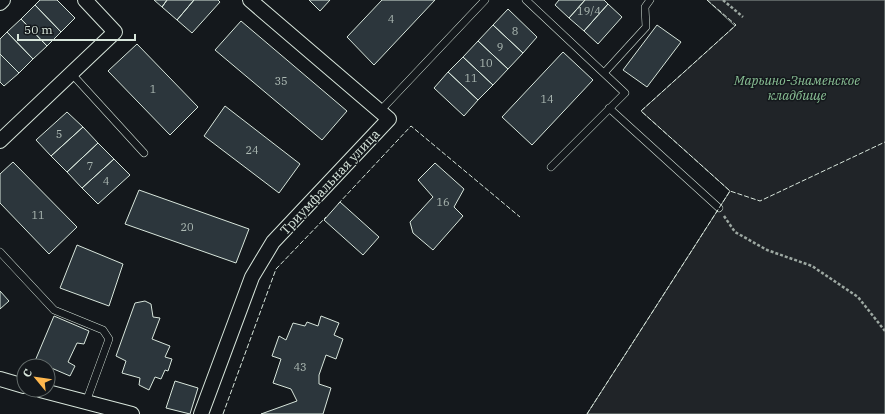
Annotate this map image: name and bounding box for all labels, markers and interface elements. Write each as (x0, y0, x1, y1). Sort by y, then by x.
house number: 19/4 (577, 4, 601, 18)
house number: 4 (388, 12, 395, 26)
scale bar (18, 16, 135, 42)
text: 50 m (24, 22, 53, 37)
house number: 8 (512, 24, 518, 38)
house number: 9 (497, 40, 503, 54)
house number: 10 (479, 56, 493, 70)
house number: 11 (464, 71, 478, 85)
park label: Марьино-Знаменское кладбище (733, 72, 860, 104)
house number: 35 (274, 74, 288, 88)
house number: 1 (150, 82, 156, 96)
house number: 14 (540, 92, 554, 106)
street label: Триумфальная улица (277, 126, 383, 238)
house number: 5 (56, 127, 62, 141)
house number: 24 (245, 143, 259, 157)
house number: 7 (87, 159, 93, 173)
house number: 4 (103, 174, 110, 188)
house number: 16 (436, 195, 450, 209)
house number: 11 (31, 208, 45, 222)
house number: 20 (180, 220, 194, 234)
north arrow (16, 358, 56, 398)
house number: 43 (293, 360, 307, 374)
text: С (19, 367, 35, 380)

